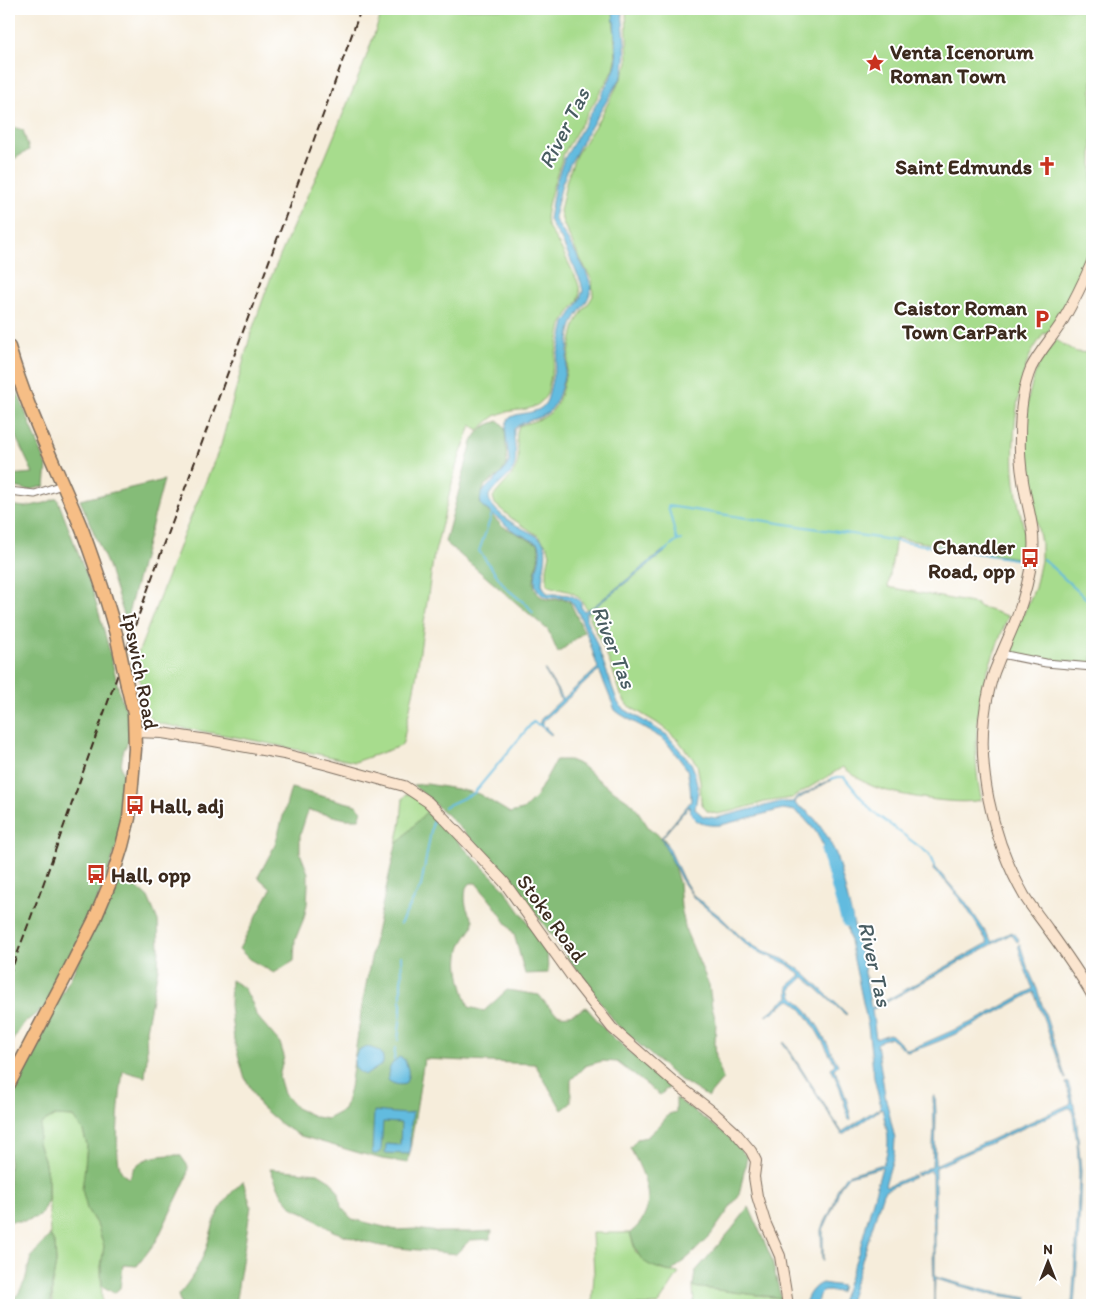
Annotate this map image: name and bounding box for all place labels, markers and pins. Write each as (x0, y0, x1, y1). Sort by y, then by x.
place label: Venta Icenorum Roman Town (890, 39, 1034, 88)
place icon: Venta Icenorum Roman Town (864, 52, 886, 74)
place label: Saint Edmunds (895, 154, 1032, 179)
church icon: Saint Edmunds (1036, 155, 1058, 177)
place label: Caistor Roman Town CarPark (894, 295, 1028, 344)
parking icon: Caistor Roman Town CarPark (1031, 308, 1053, 330)
place label: Chandler Road, opp (928, 534, 1016, 584)
bus stop icon: Chandler Road, opp (1019, 547, 1041, 569)
place label: Hall, adj (150, 793, 224, 819)
bus stop icon: Hall, adj (124, 794, 146, 816)
place label: Hall, opp (111, 862, 191, 888)
bus stop icon: Hall, opp (85, 863, 107, 885)

